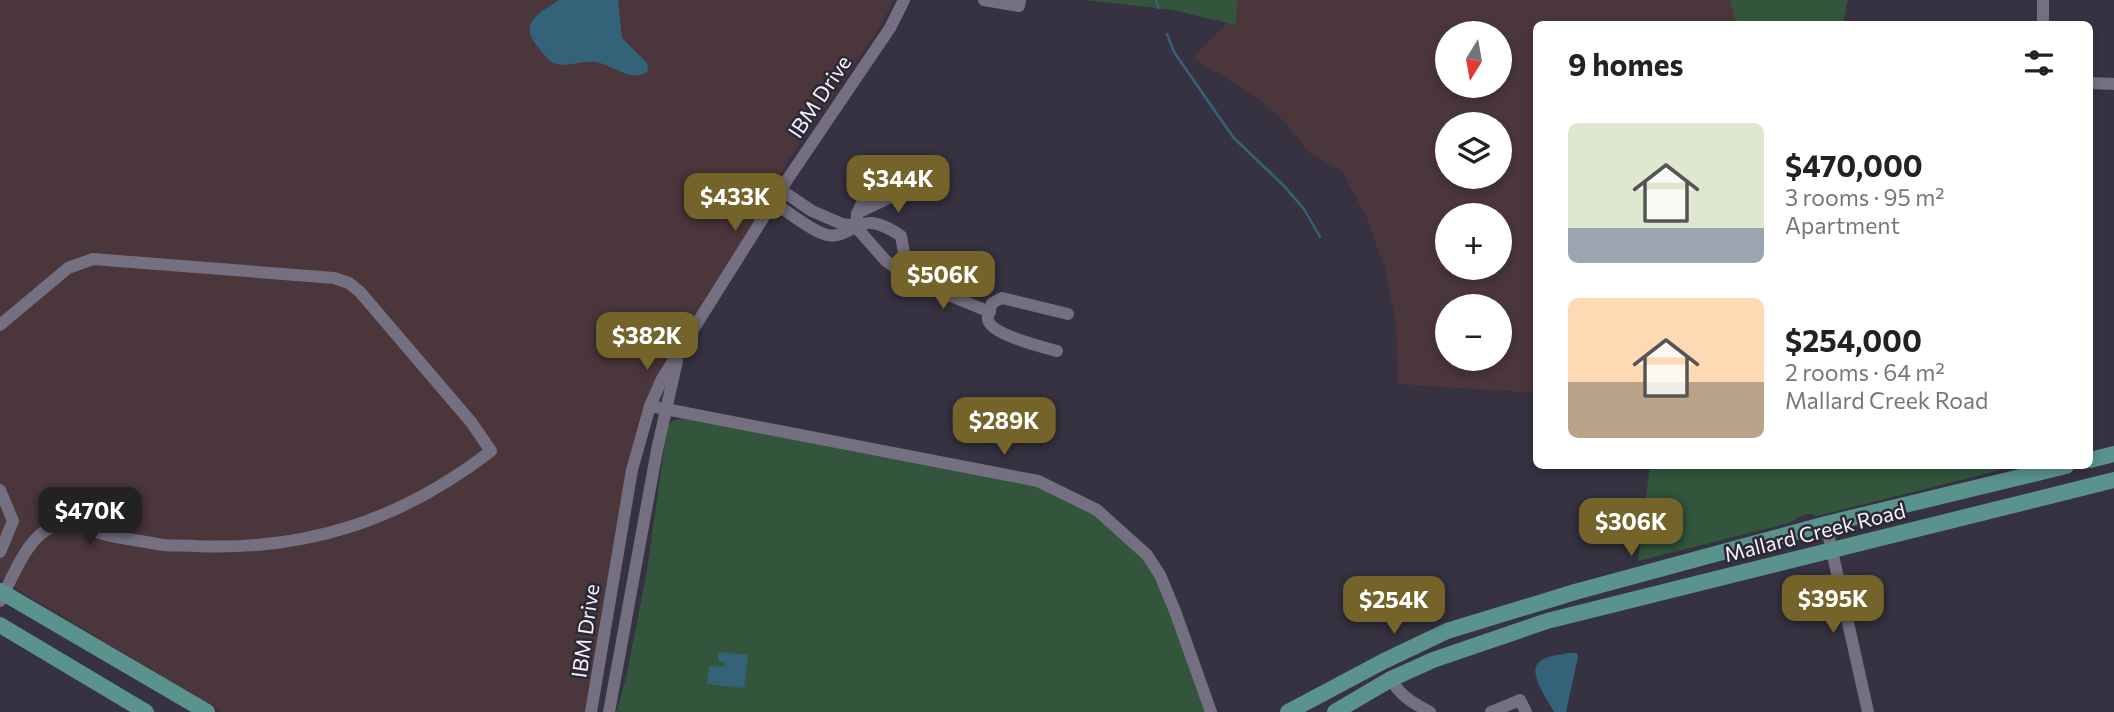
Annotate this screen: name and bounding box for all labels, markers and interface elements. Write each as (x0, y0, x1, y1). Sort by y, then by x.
north arrow (1435, 21, 1512, 98)
map controls (1435, 21, 1512, 371)
icon: filters (2020, 44, 2058, 82)
text: 9 homes (1568, 45, 1683, 82)
street label: IBM Drive (782, 50, 855, 142)
button: layers (1435, 112, 1512, 189)
text: $470,000 (1785, 146, 1923, 183)
icon: home (1624, 151, 1708, 235)
pin: $344K (849, 156, 947, 215)
text: $344K (863, 164, 933, 192)
pin: $433K (686, 174, 784, 233)
text: $433K (700, 182, 770, 210)
text: 3 rooms · 95 m² (1785, 183, 1944, 211)
button: + (1435, 203, 1512, 280)
text: Apartment (1785, 211, 1900, 239)
pin: $506K (894, 252, 992, 311)
text: $506K (907, 260, 979, 288)
button: − (1435, 294, 1512, 371)
pin: $382K (598, 312, 696, 372)
text: $382K (612, 321, 682, 349)
text: $254,000 (1785, 321, 1922, 358)
icon: home (1624, 326, 1708, 410)
text: 2 rooms · 64 m² (1785, 358, 1945, 386)
text: Mallard Creek Road (1785, 386, 1988, 414)
pin: $289K (955, 398, 1053, 457)
text: $289K (969, 406, 1039, 434)
pin: $470K (41, 488, 139, 547)
text: $470K (55, 496, 125, 524)
street label: Mallard Creek Road (1722, 497, 1908, 566)
pin: $306K (1582, 498, 1680, 558)
text: $306K (1595, 507, 1667, 535)
pin: $254K (1345, 576, 1443, 636)
pin: $395K (1784, 576, 1882, 635)
street label: IBM Drive (566, 582, 603, 679)
text: $395K (1798, 584, 1868, 612)
text: $254K (1359, 585, 1429, 613)

